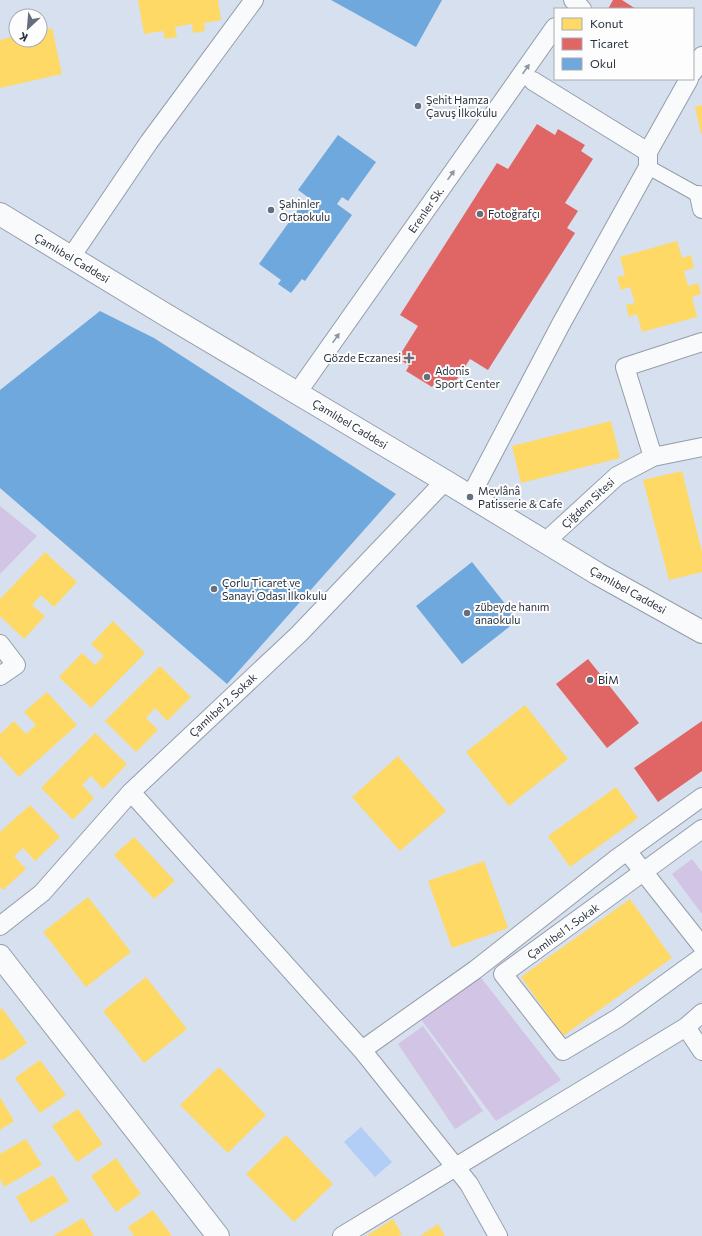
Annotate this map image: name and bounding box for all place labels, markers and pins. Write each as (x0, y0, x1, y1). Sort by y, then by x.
place label: Şehit Hamza Çavuş İlkokulu (426, 93, 497, 119)
marker: Şehit Hamza Çavuş İlkokulu (413, 101, 423, 111)
place label: Şahinler Ortaokulu (279, 197, 330, 223)
marker: Şahinler Ortaokulu (266, 205, 276, 215)
place label: Fotoğrafçı (488, 207, 540, 220)
marker: Fotoğrafçı (475, 209, 485, 219)
place label: Gözde Eczanesi (324, 351, 401, 364)
marker: Gözde Eczanesi (404, 353, 414, 363)
place label: Adonis Sport Center (435, 364, 500, 390)
marker: Adonis Sport Center (422, 372, 432, 382)
place label: Mevlânâ Patisserie & Cafe (478, 484, 562, 510)
marker: Mevlânâ Patisserie & Cafe (465, 492, 475, 502)
place label: Çorlu Ticaret ve Sanayi Odası İlkokulu (222, 576, 327, 602)
marker: Çorlu Ticaret ve Sanayi Odası İlkokulu (209, 584, 219, 594)
place label: zübeyde hanım anaokulu (475, 600, 549, 626)
marker: zübeyde hanım anaokulu (462, 608, 472, 618)
place label: BİM (598, 672, 619, 686)
marker: BİM (585, 675, 595, 685)

